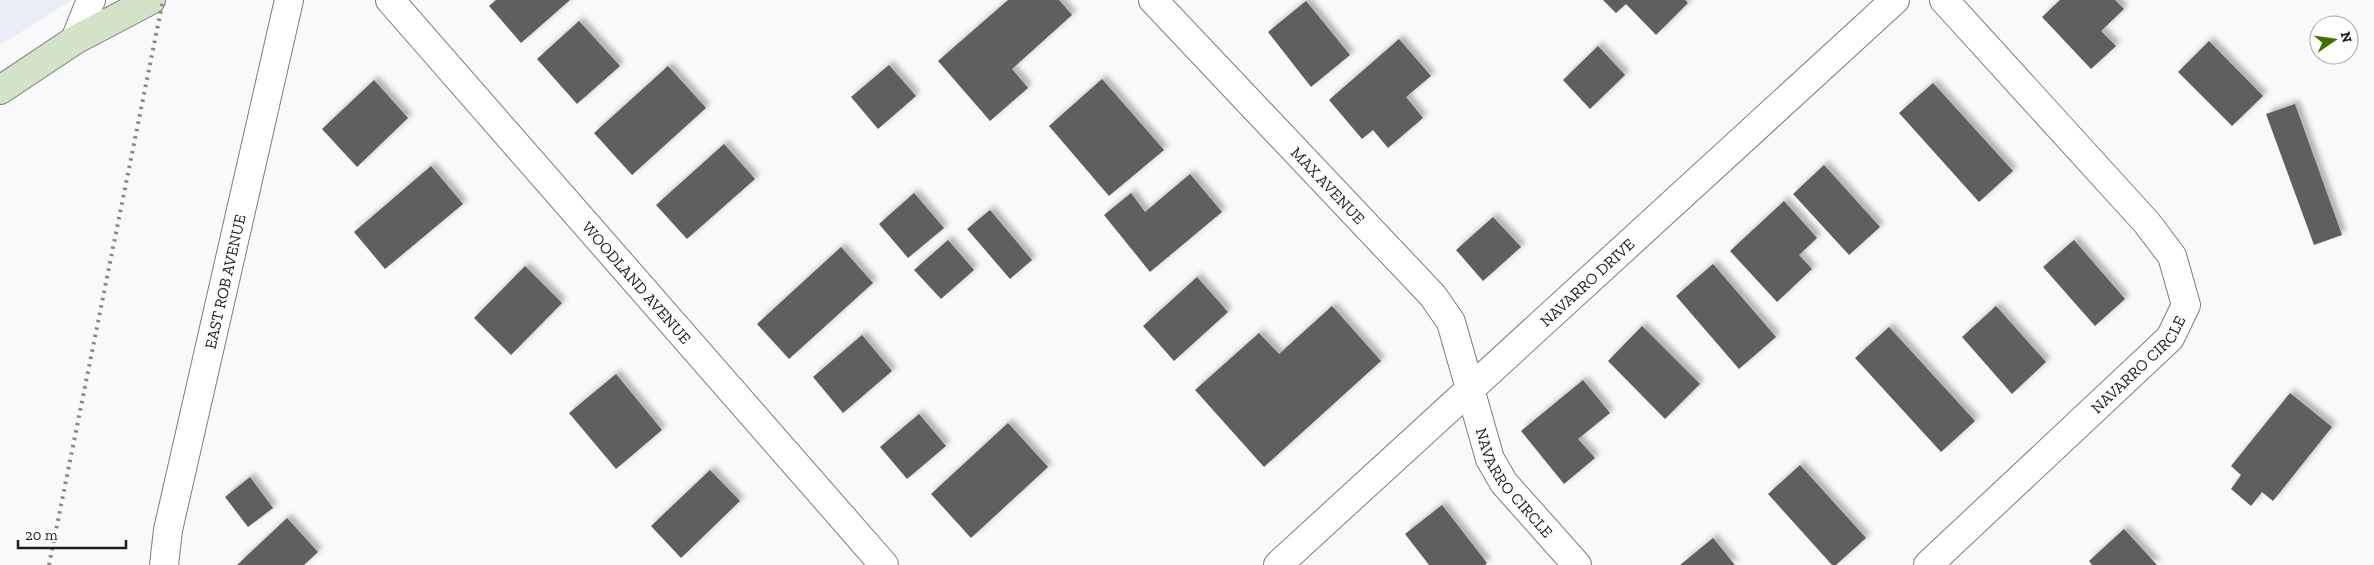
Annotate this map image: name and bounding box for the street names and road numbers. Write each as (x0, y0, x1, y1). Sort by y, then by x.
street label: MAX AVENUE (1287, 143, 1369, 228)
street label: EAST ROB AVENUE (200, 212, 249, 351)
street label: WOODLAND AVENUE (578, 217, 695, 347)
street label: NAVARRO DRIVE (1536, 234, 1638, 330)
street label: NAVARRO CIRCLE (2087, 312, 2189, 417)
street label: NAVARRO CIRCLE (1472, 426, 1557, 541)

